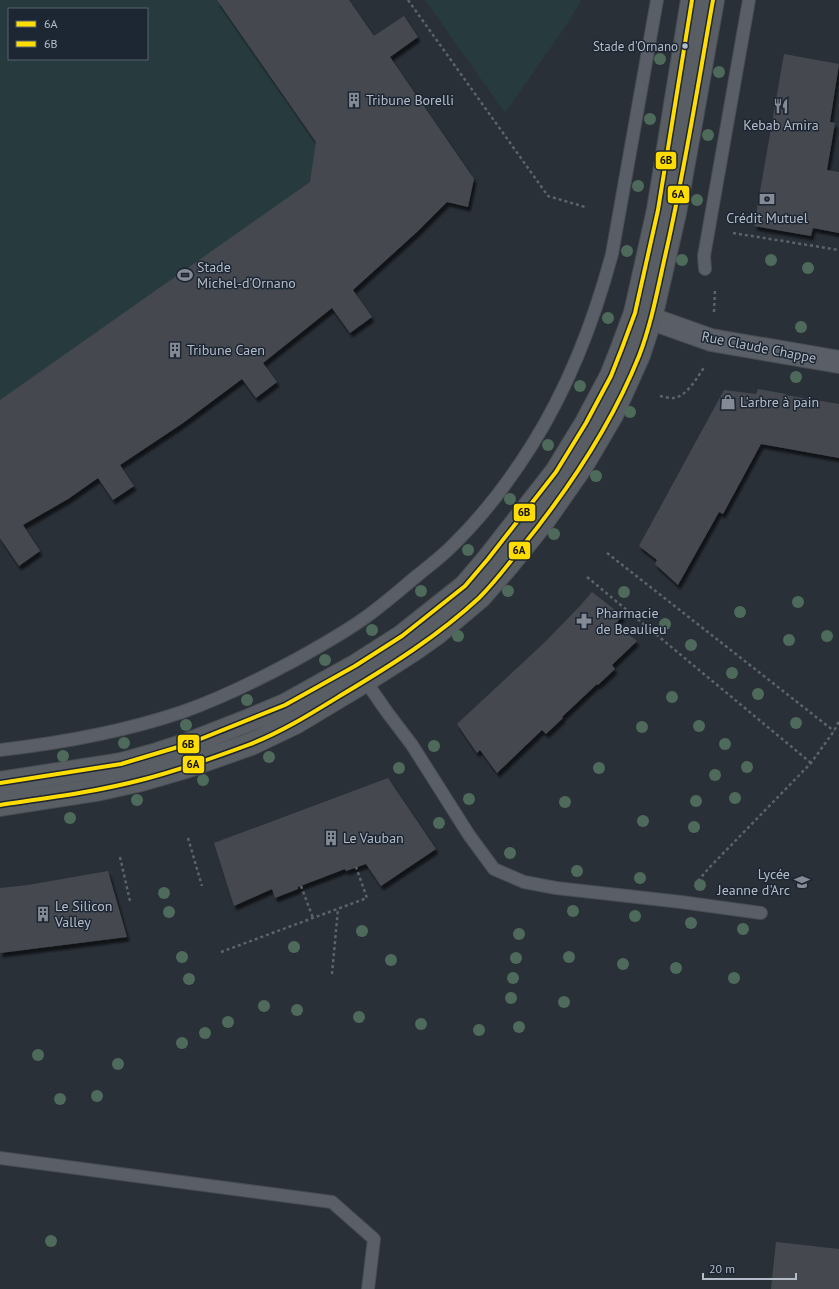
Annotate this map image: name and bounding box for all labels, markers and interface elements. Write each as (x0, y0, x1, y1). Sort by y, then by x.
legend (8, 8, 148, 60)
text: 6A (44, 16, 58, 31)
text: 6B (44, 36, 58, 51)
place label: Stade d'Ornano (593, 38, 678, 55)
marker: Stade d'Ornano (680, 41, 690, 51)
building icon: Tribune Borelli (345, 91, 363, 109)
place label: Tribune Borelli (366, 91, 454, 109)
restaurant icon: Kebab Amira (772, 97, 790, 115)
place label: Kebab Amira (743, 116, 819, 134)
line badge: 6B (655, 151, 677, 170)
text: 6B (660, 153, 673, 167)
line badge: 6A (667, 185, 690, 204)
text: 6A (672, 187, 685, 201)
bank icon: Crédit Mutuel (758, 190, 776, 208)
place label: Crédit Mutuel (726, 209, 808, 227)
place label: Stade Michel-d’Ornano (197, 258, 296, 292)
sports icon: Stade Michel-d’Ornano (176, 266, 194, 284)
street label: Rue Claude Chappe (700, 327, 818, 367)
building icon: Tribune Caen (166, 341, 184, 359)
place label: Tribune Caen (187, 341, 265, 359)
shop icon: L'arbre à pain (719, 393, 737, 411)
place label: L'arbre à pain (740, 393, 819, 411)
line badge: 6B (513, 503, 536, 522)
text: 6B (518, 505, 531, 519)
line badge: 6A (508, 541, 531, 560)
text: 6A (513, 543, 526, 557)
place label: Pharmacie de Beaulieu (596, 604, 667, 638)
pharmacy icon: Pharmacie de Beaulieu (575, 612, 593, 630)
line badge: 6B (177, 734, 200, 754)
text: 6B (182, 737, 195, 751)
line badge: 6A (182, 755, 205, 774)
text: 6A (187, 757, 200, 771)
building icon: Le Vauban (322, 829, 340, 847)
place label: Le Vauban (343, 829, 404, 847)
place label: Lycée Jeanne d'Arc (717, 865, 790, 899)
school or university icon: Lycée Jeanne d'Arc (793, 873, 811, 891)
place label: Le Silicon Valley (54, 897, 112, 931)
building icon: Le Silicon Valley (34, 905, 52, 923)
scale bar (703, 1255, 796, 1281)
text: 20 m (709, 1261, 735, 1276)

